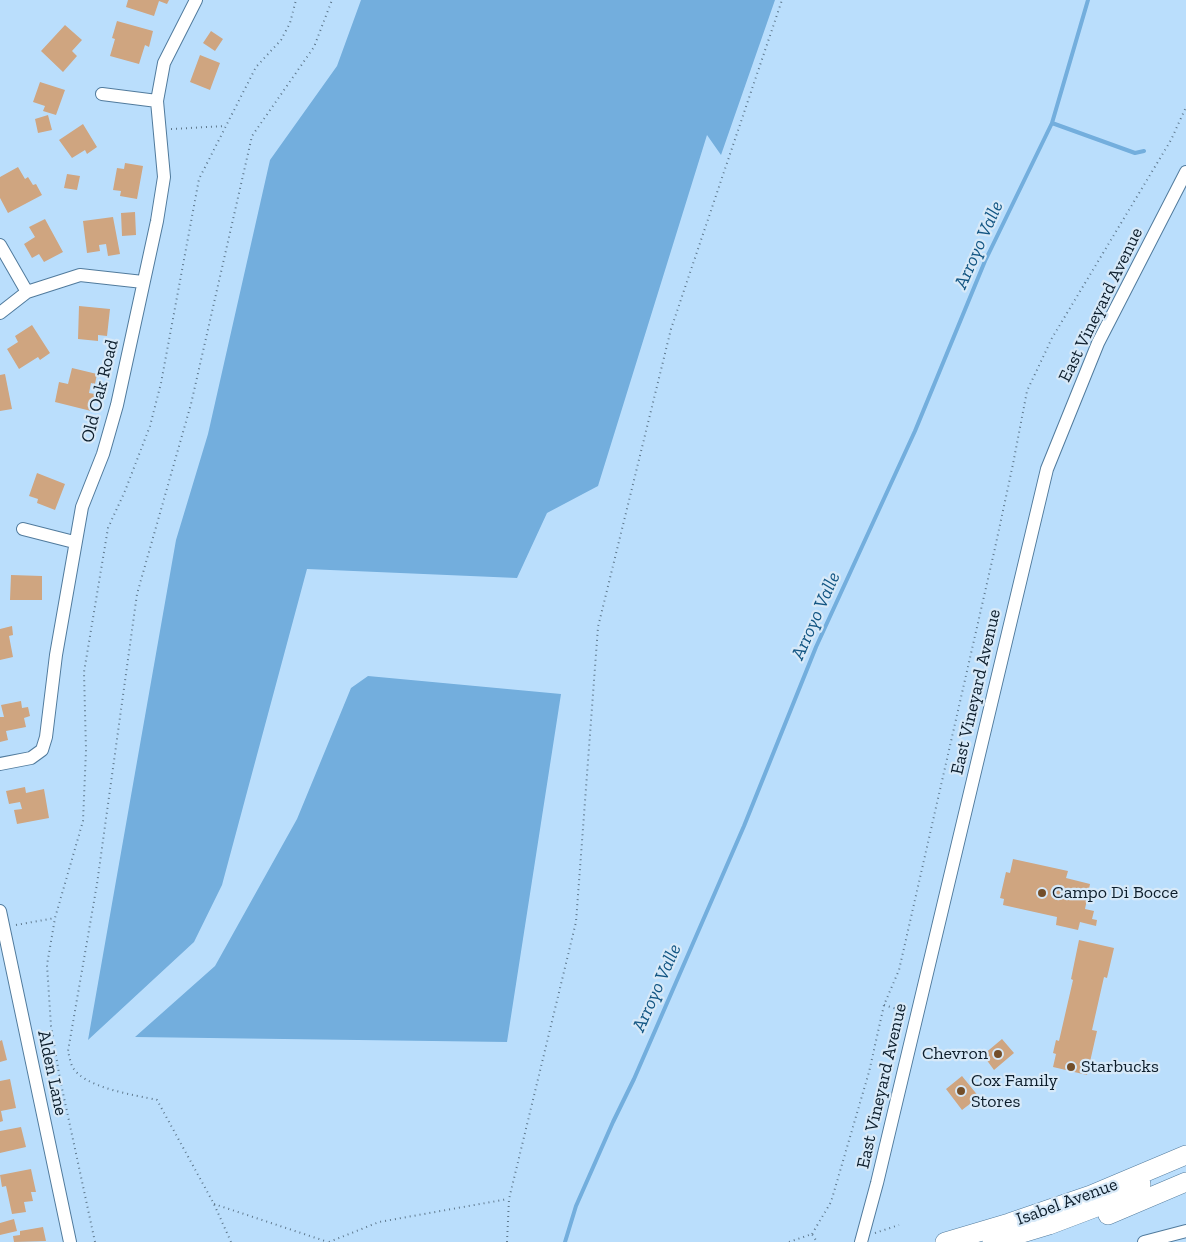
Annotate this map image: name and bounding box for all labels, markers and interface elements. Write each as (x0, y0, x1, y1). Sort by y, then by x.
water label: Arroyo Valle (950, 198, 1008, 292)
street label: East Vineyard Avenue (1054, 224, 1148, 386)
street label: Old Oak Road (77, 337, 123, 445)
water label: Arroyo Valle (787, 569, 845, 663)
street label: East Vineyard Avenue (946, 607, 1006, 777)
place label: Campo Di Bocce (1052, 882, 1178, 904)
marker: Campo Di Bocce (1036, 887, 1048, 899)
water label: Arroyo Valle (628, 941, 686, 1035)
street label: East Vineyard Avenue (852, 1001, 912, 1171)
street label: Alden Lane (32, 1028, 72, 1118)
place label: Chevron (922, 1043, 988, 1065)
marker: Chevron (992, 1048, 1004, 1060)
place label: Starbucks (1081, 1056, 1159, 1078)
marker: Starbucks (1065, 1061, 1077, 1073)
place label: Cox Family Stores (971, 1070, 1058, 1112)
marker: Cox Family Stores (955, 1085, 967, 1097)
street label: Isabel Avenue (1013, 1174, 1121, 1230)

